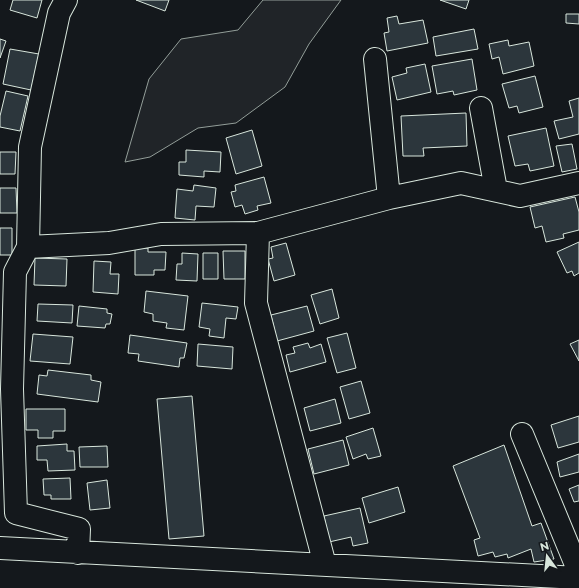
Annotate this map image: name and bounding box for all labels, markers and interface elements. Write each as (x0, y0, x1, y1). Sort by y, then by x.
north arrow (527, 536, 567, 576)
text: N (538, 538, 551, 554)

